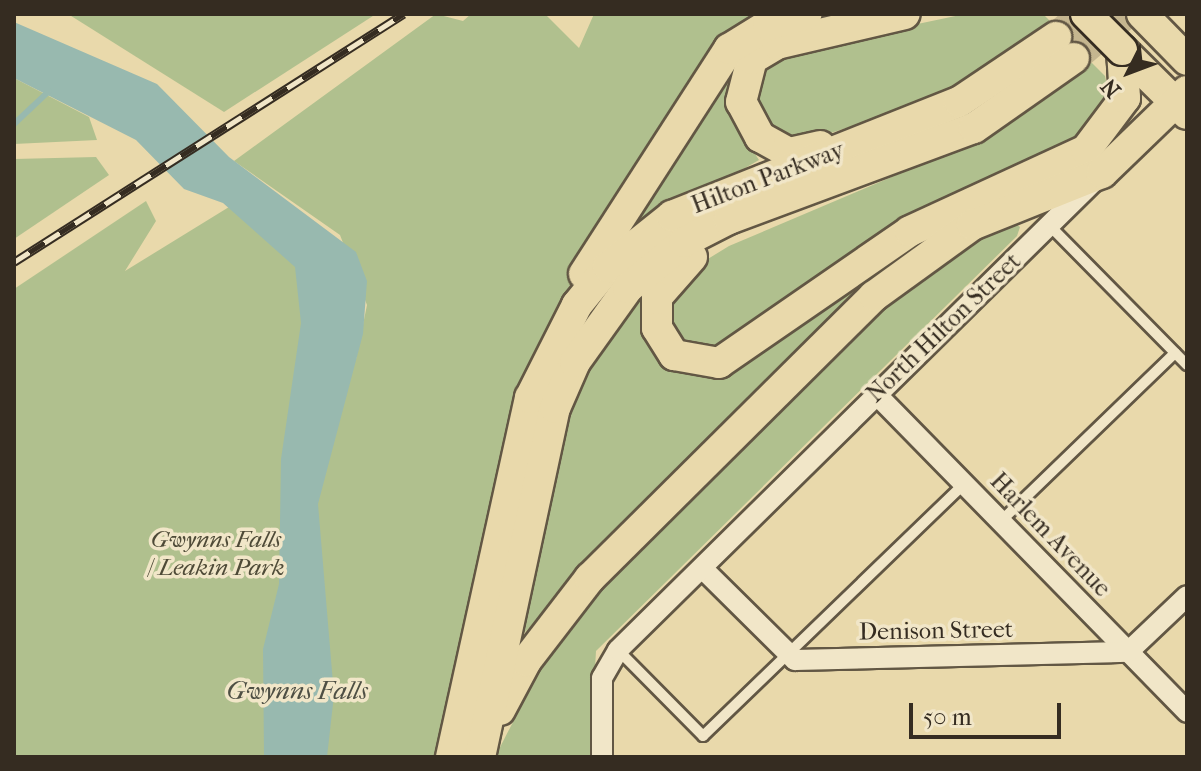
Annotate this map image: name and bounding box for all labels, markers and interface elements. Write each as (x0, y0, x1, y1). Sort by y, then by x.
north arrow (1089, 32, 1169, 112)
text: N (1096, 73, 1126, 103)
street label: Hilton Parkway (688, 136, 848, 220)
street label: North Hilton Street (861, 247, 1027, 409)
street label: Harlem Avenue (984, 467, 1116, 603)
park label: Gwynns Falls / Leakin Park (147, 526, 285, 582)
street label: Denison Street (859, 615, 1013, 647)
water label: Gwynns Falls (226, 675, 368, 707)
scale bar (913, 687, 1065, 737)
text: 50 m (923, 703, 972, 731)

